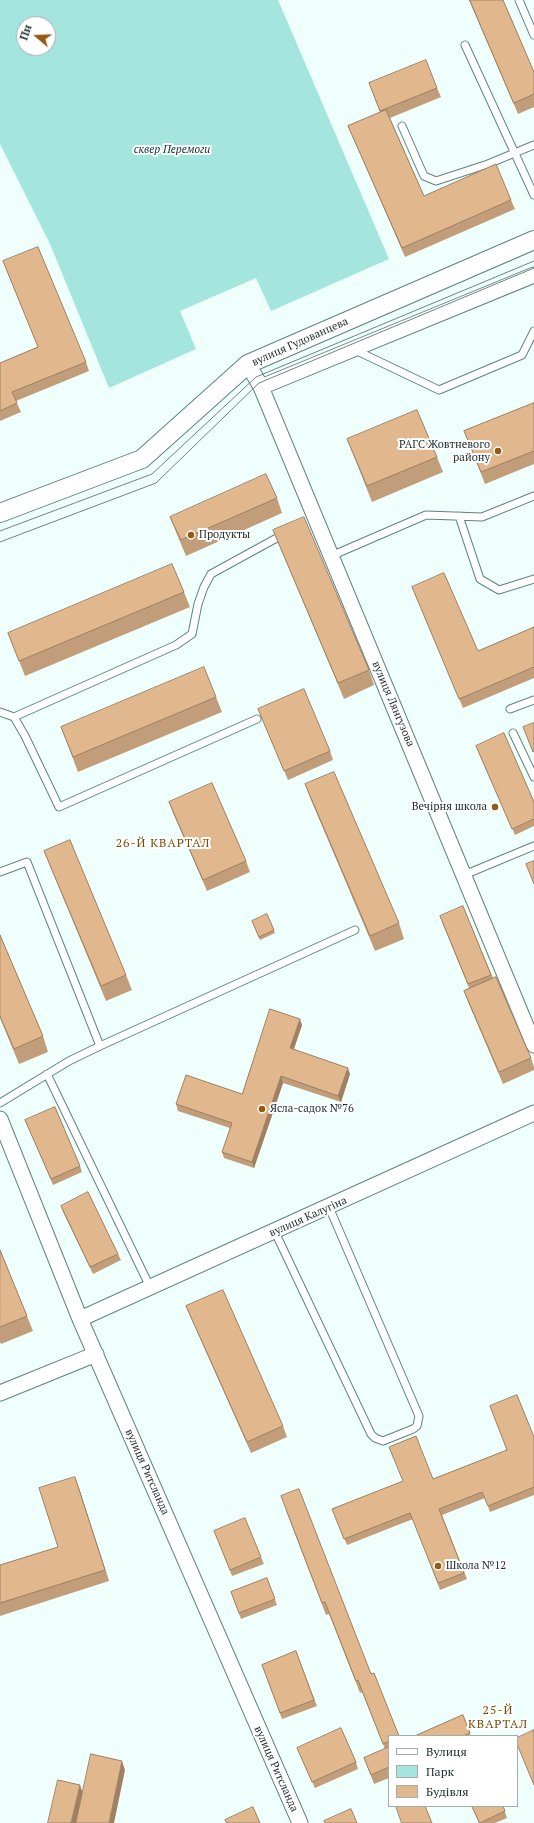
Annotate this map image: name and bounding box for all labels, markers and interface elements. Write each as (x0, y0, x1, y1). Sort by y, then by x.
north arrow (16, 16, 56, 56)
text: Пн (16, 23, 35, 42)
park label: сквер Перемоги (134, 143, 210, 157)
street label: вулиця Гудованцева (250, 315, 350, 369)
place label: РАГС Жовтневого району (399, 438, 490, 464)
marker: РАГС Жовтневого району (493, 446, 503, 456)
place label: Продукты (199, 528, 250, 542)
marker: Продукты (186, 530, 196, 540)
street label: вулиця Лянгузова (369, 659, 417, 749)
place label: Вечірня школа (412, 800, 487, 814)
marker: Вечірня школа (490, 802, 500, 812)
district label: 26-Й КВАРТАЛ (116, 837, 210, 851)
place label: Ясла-садок №76 (270, 1102, 354, 1116)
marker: Ясла-садок №76 (257, 1104, 267, 1114)
street label: вулиця Калугіна (267, 1194, 349, 1240)
street label: вулиця Ритсланда (122, 1427, 172, 1517)
place label: Школа №12 (446, 1559, 506, 1573)
marker: Школа №12 (433, 1561, 443, 1571)
district label: 25-Й КВАРТАЛ (468, 1704, 528, 1732)
street label: вулиця Ритсланда (251, 1724, 301, 1814)
legend (388, 1735, 518, 1807)
text: Вулиця (426, 1744, 467, 1759)
text: Парк (426, 1764, 454, 1779)
text: Будівля (426, 1784, 469, 1799)

